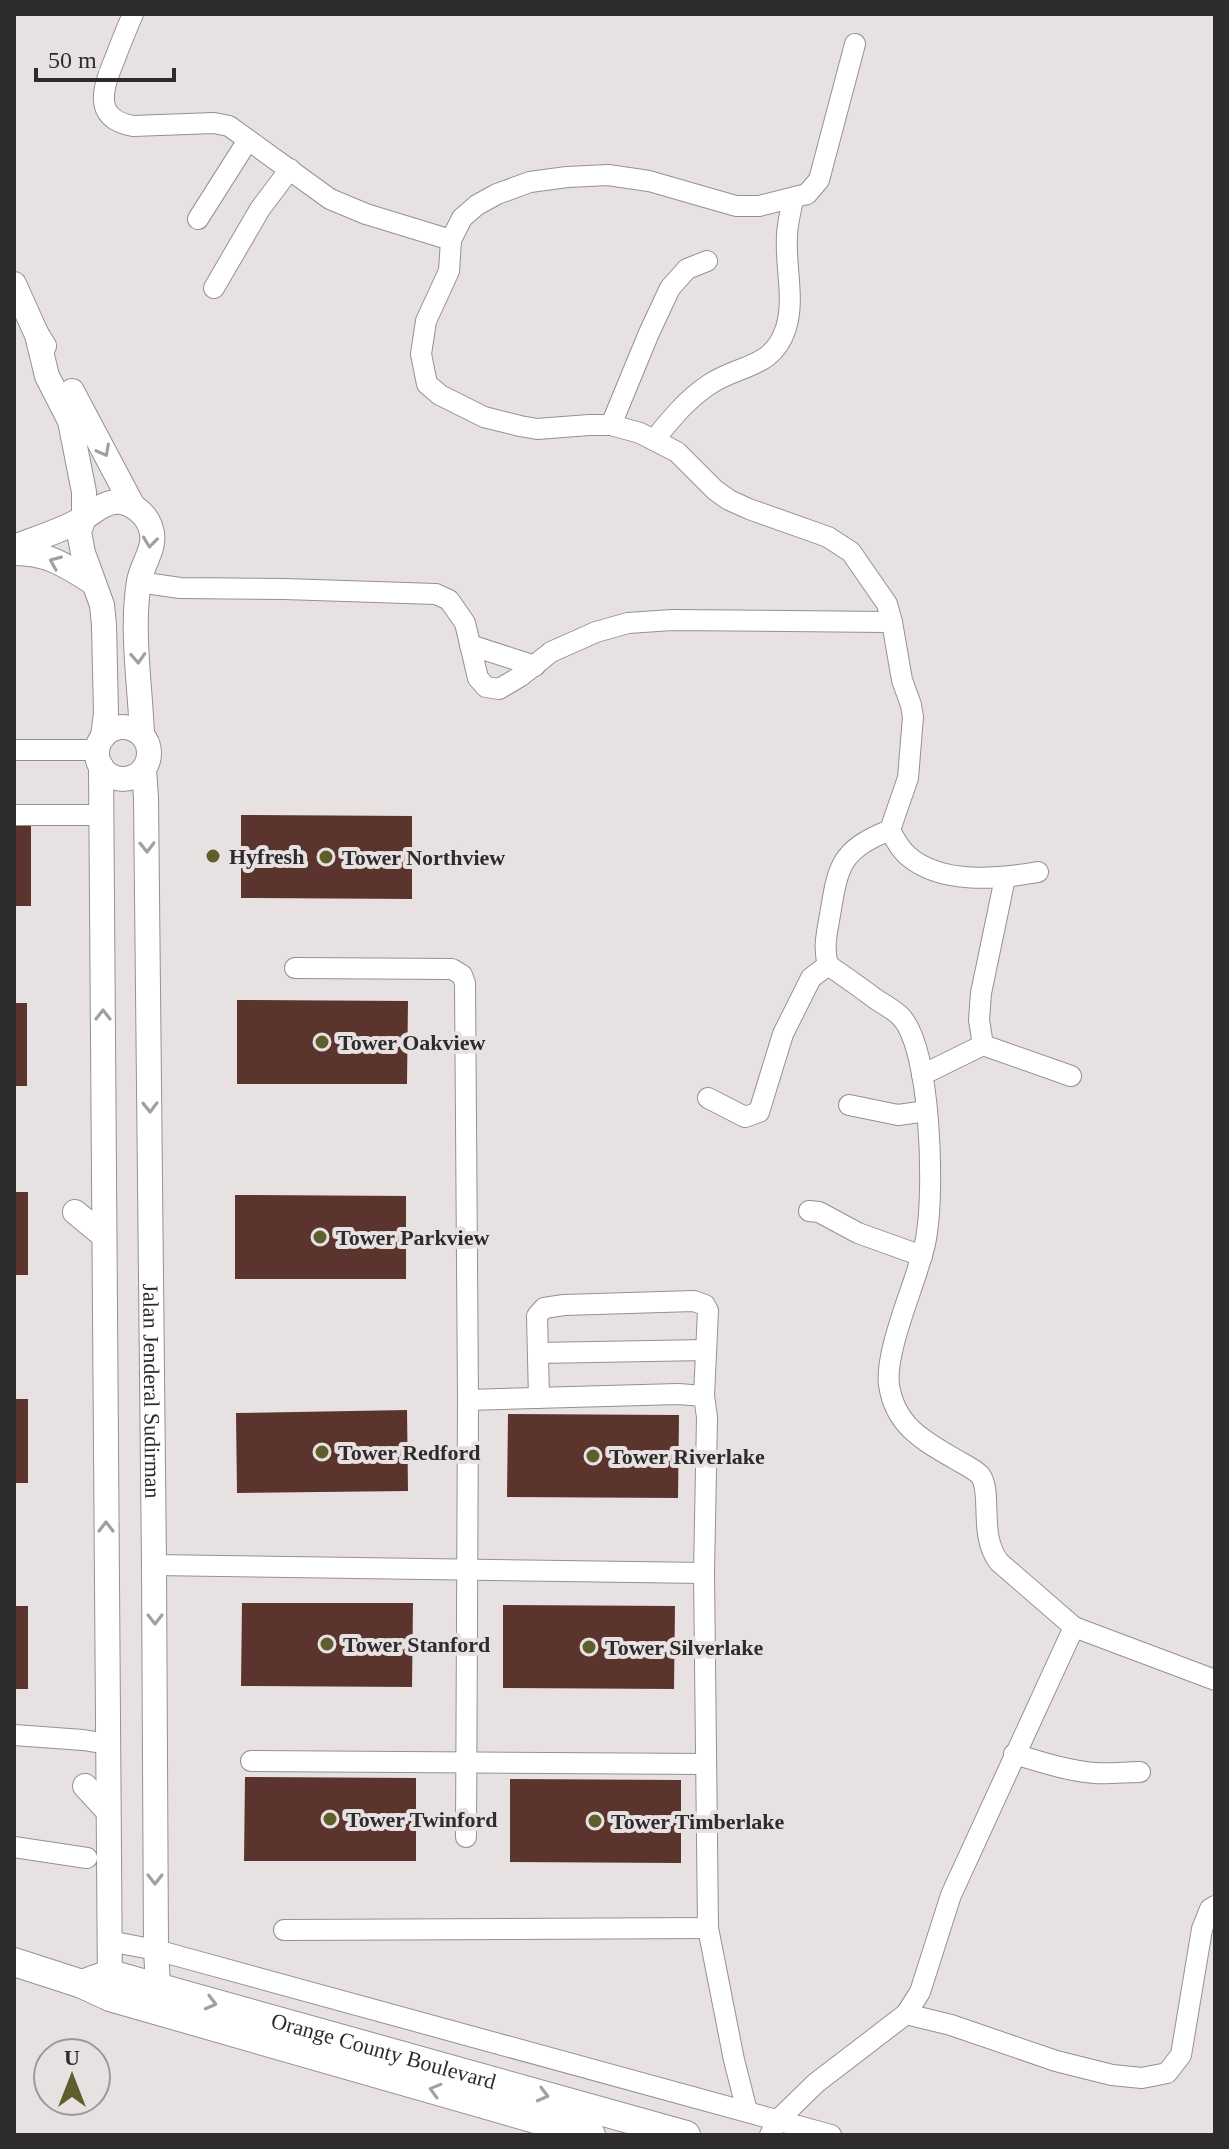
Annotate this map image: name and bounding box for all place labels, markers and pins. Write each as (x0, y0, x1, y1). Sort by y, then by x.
place label: Hyfresh (229, 844, 304, 869)
place label: Tower Northview (342, 845, 505, 870)
marker: Hyfresh (204, 847, 222, 865)
marker: Tower Northview (317, 848, 335, 866)
place label: Tower Oakview (338, 1030, 485, 1055)
marker: Tower Oakview (313, 1033, 331, 1051)
place label: Tower Parkview (336, 1225, 489, 1250)
marker: Tower Parkview (311, 1228, 329, 1246)
place label: Tower Redford (338, 1440, 480, 1465)
marker: Tower Redford (313, 1443, 331, 1461)
place label: Tower Riverlake (609, 1444, 765, 1469)
marker: Tower Riverlake (584, 1447, 602, 1465)
place label: Tower Stanford (343, 1632, 490, 1657)
marker: Tower Stanford (318, 1635, 336, 1653)
place label: Tower Silverlake (605, 1635, 764, 1660)
marker: Tower Silverlake (580, 1638, 598, 1656)
place label: Tower Twinford (346, 1807, 497, 1832)
place label: Tower Timberlake (611, 1809, 785, 1834)
marker: Tower Twinford (321, 1810, 339, 1828)
marker: Tower Timberlake (586, 1812, 604, 1830)

